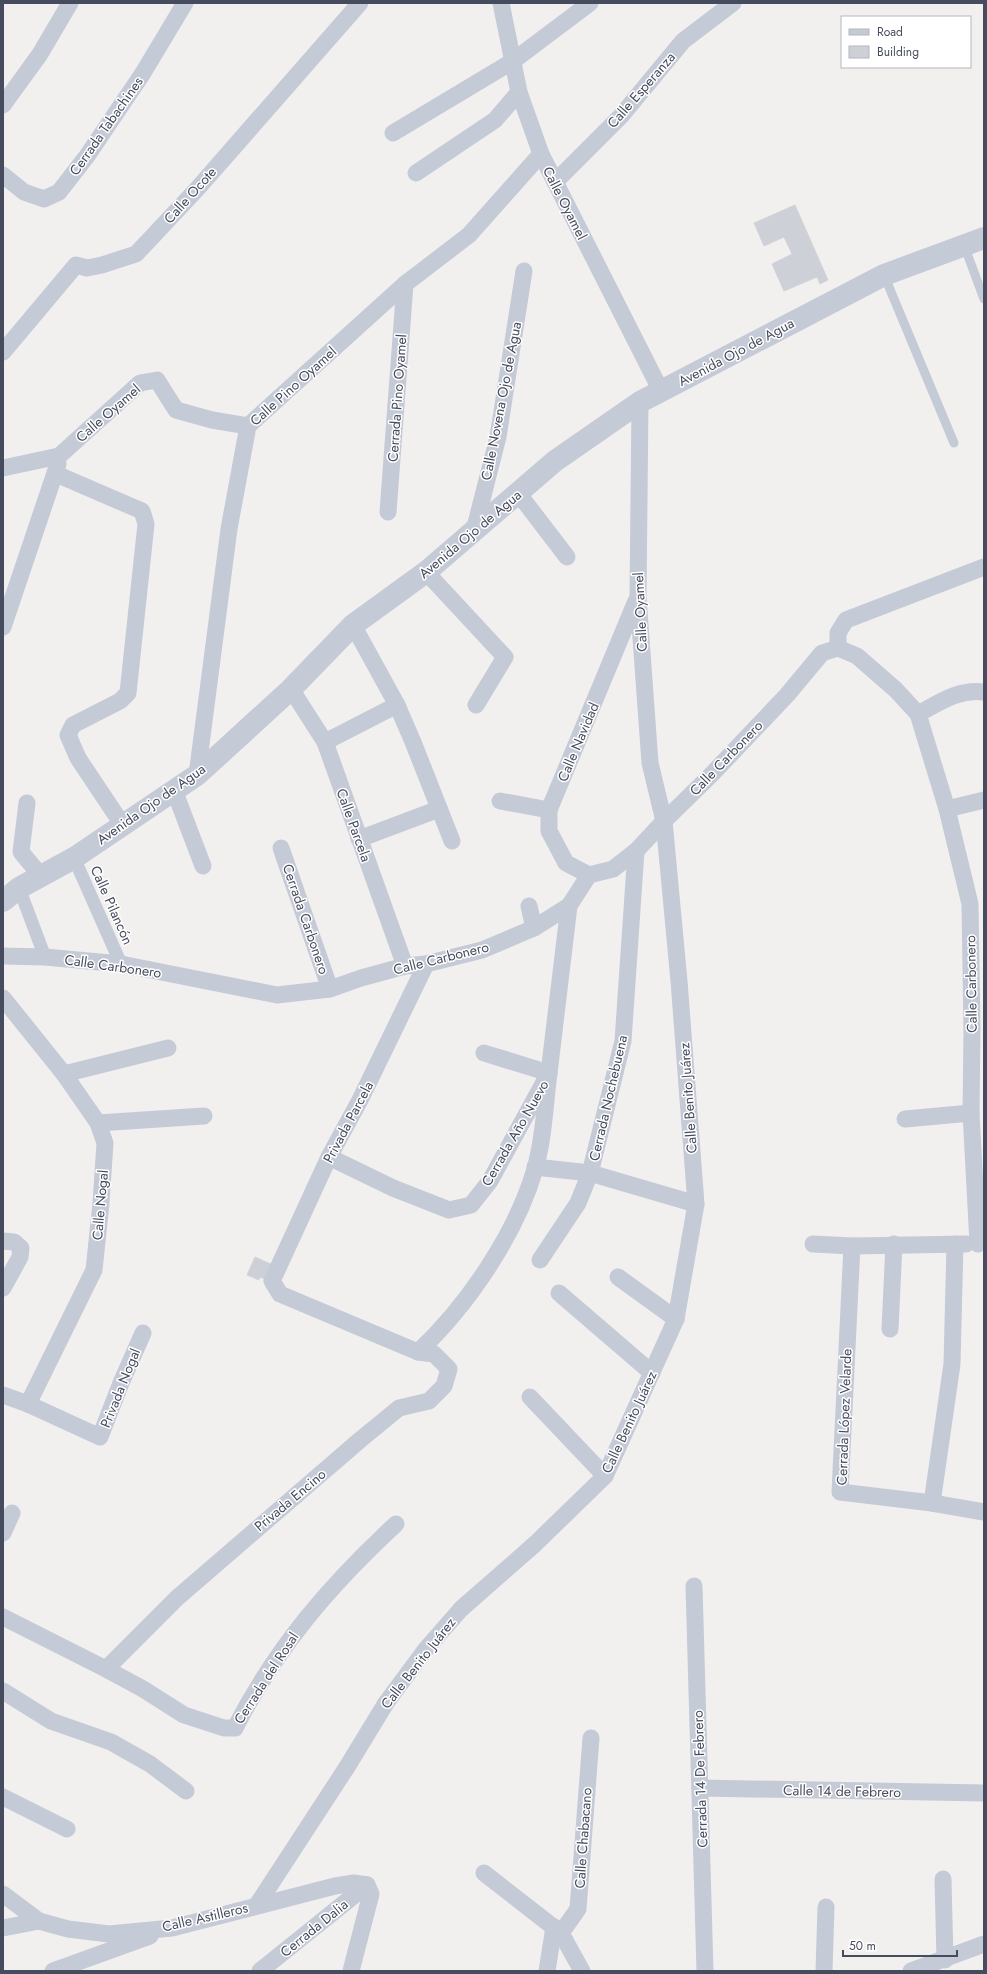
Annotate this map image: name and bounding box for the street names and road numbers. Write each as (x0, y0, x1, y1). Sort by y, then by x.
street label: Calle Esperanza (602, 48, 680, 132)
street label: Cerrada Tabachines (64, 72, 148, 179)
street label: Calle Ocote (159, 162, 221, 228)
street label: Calle Oyamel (538, 163, 592, 243)
street label: Avenida Ojo de Agua (674, 313, 798, 391)
street label: Calle Novena Ojo de Agua (476, 320, 526, 482)
street label: Cerrada Pino Oyamel (383, 333, 411, 463)
street label: Calle Pino Oyamel (245, 342, 341, 430)
street label: Calle Oyamel (71, 379, 145, 447)
street label: Avenida Ojo de Agua (414, 485, 526, 583)
street label: Calle Oyamel (628, 572, 652, 652)
street label: Calle Navidad (552, 699, 604, 785)
street label: Calle Carbonero (685, 716, 767, 800)
street label: Avenida Ojo de Agua (93, 759, 209, 849)
street label: Calle Parcela (332, 786, 376, 864)
street label: Cerrada Carbonero (278, 861, 334, 977)
street label: Calle Pilancón (86, 862, 138, 948)
street label: Calle Carbonero (960, 935, 982, 1033)
street label: Calle Carbonero (391, 936, 491, 980)
street label: Calle Carbonero (63, 949, 163, 983)
street label: Cerrada Nochebuena (584, 1033, 632, 1163)
street label: Calle Benito Juárez (674, 1041, 702, 1154)
street label: Cerrada Año Nuevo (477, 1076, 554, 1190)
street label: Privada Parcela (318, 1078, 378, 1166)
street label: Calle Nogal (87, 1169, 113, 1241)
street label: Privada Nogal (95, 1345, 145, 1431)
street label: Cerrada López Velarde (832, 1348, 856, 1486)
street label: Calle Benito Juárez (596, 1367, 662, 1476)
street label: Privada Encino (250, 1464, 330, 1536)
street label: Calle Benito Juárez (376, 1613, 460, 1713)
street label: Cerrada del Rosal (229, 1628, 303, 1728)
street label: Cerrada 14 De Febrero (688, 1710, 712, 1848)
street label: Calle 14 de Febrero (783, 1780, 902, 1802)
street label: Calle Chabacano (570, 1787, 597, 1889)
street label: Cerrada Dalia (276, 1894, 352, 1962)
street label: Calle Astilleros (160, 1897, 250, 1937)

